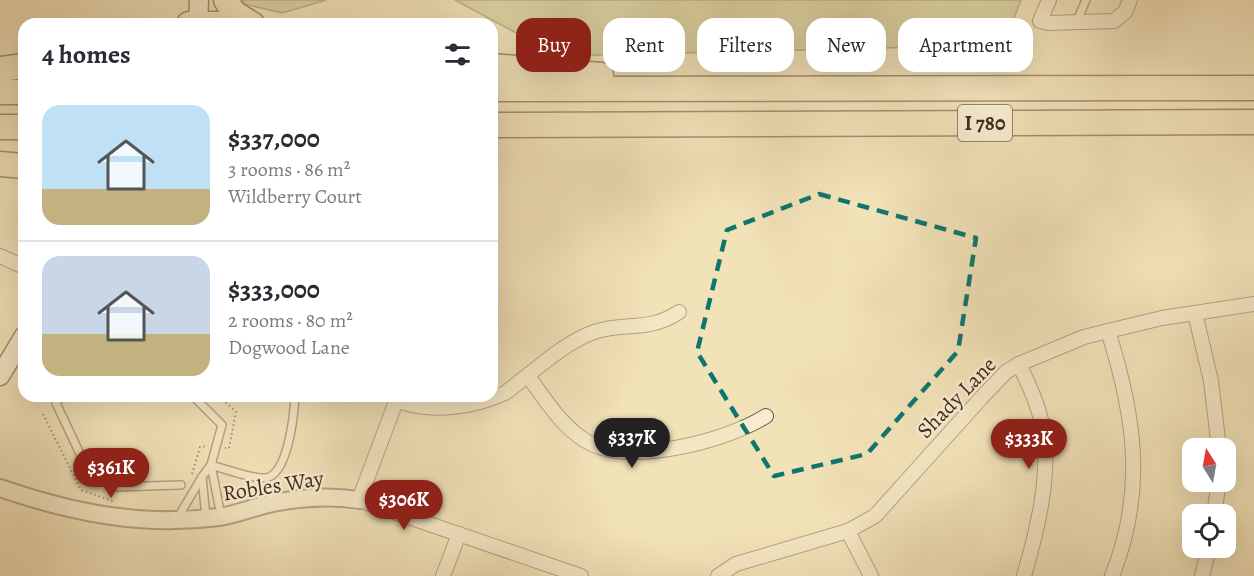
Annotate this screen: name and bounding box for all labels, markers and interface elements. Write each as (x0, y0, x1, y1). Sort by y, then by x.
chip: Buy (516, 18, 591, 72)
chip: Rent (603, 18, 685, 72)
chip: Filters (697, 18, 794, 72)
chip: New (806, 18, 886, 72)
chip: Apartment (898, 18, 1033, 72)
text: 4 homes (42, 37, 131, 72)
icon: filters (441, 38, 474, 71)
road number: I 780 (958, 105, 1012, 141)
text: $337,000 (228, 121, 320, 156)
icon: home (90, 129, 162, 201)
text: 3 rooms · 86 m² (228, 156, 350, 183)
text: Wildberry Court (228, 183, 362, 210)
text: $333,000 (228, 272, 320, 307)
icon: home (90, 280, 162, 352)
text: 2 rooms · 80 m² (228, 307, 353, 334)
text: Dogwood Lane (228, 334, 350, 361)
street label: Shady Lane (910, 350, 1003, 445)
pin: $337K (590, 418, 674, 469)
pin: $333K (987, 419, 1071, 470)
text: $337K (608, 424, 656, 451)
text: $333K (1005, 425, 1053, 452)
north arrow (1182, 438, 1236, 492)
map controls (1182, 438, 1236, 558)
pin: $361K (69, 448, 153, 499)
text: $361K (87, 454, 135, 481)
street label: Robles Way (221, 463, 326, 509)
pin: $306K (362, 480, 446, 531)
text: $306K (379, 486, 429, 513)
button: locate (1182, 504, 1236, 558)

